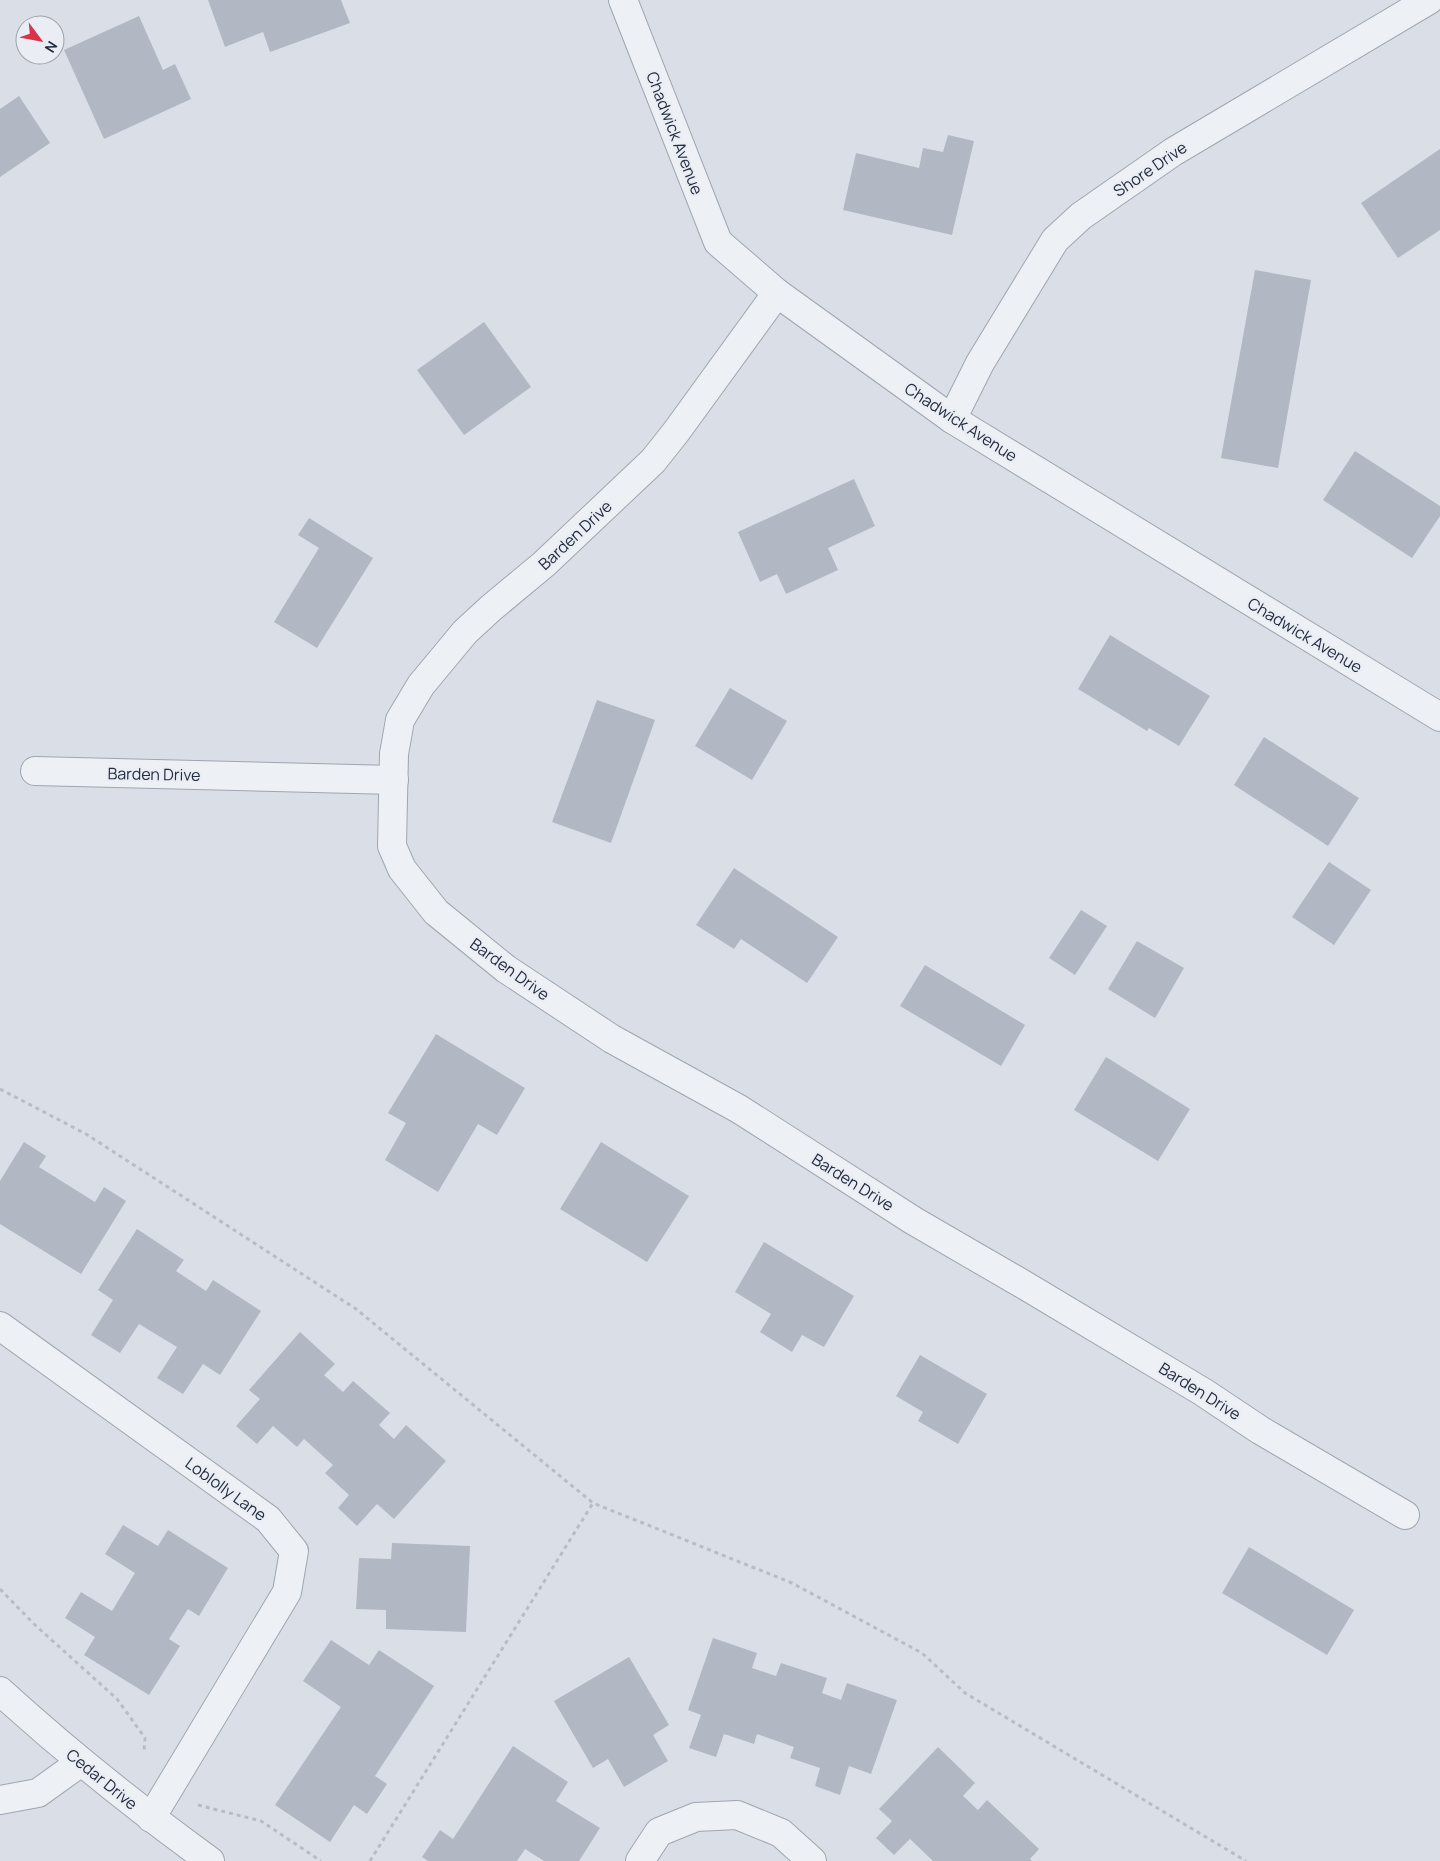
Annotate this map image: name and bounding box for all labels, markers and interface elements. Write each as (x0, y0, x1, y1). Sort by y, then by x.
north arrow (15, 15, 65, 65)
text: N (41, 38, 62, 56)
street label: Chadwick Avenue (641, 68, 709, 198)
street label: Shore Drive (1109, 136, 1191, 202)
street label: Chadwick Avenue (900, 377, 1022, 467)
street label: Barden Drive (533, 495, 617, 575)
street label: Chadwick Avenue (1244, 592, 1366, 678)
street label: Barden Drive (107, 762, 201, 786)
street label: Barden Drive (466, 933, 554, 1005)
street label: Barden Drive (808, 1148, 898, 1216)
street label: Barden Drive (1155, 1357, 1245, 1425)
street label: Loblolly Lane (181, 1452, 271, 1526)
street label: Cedar Drive (62, 1744, 142, 1814)

